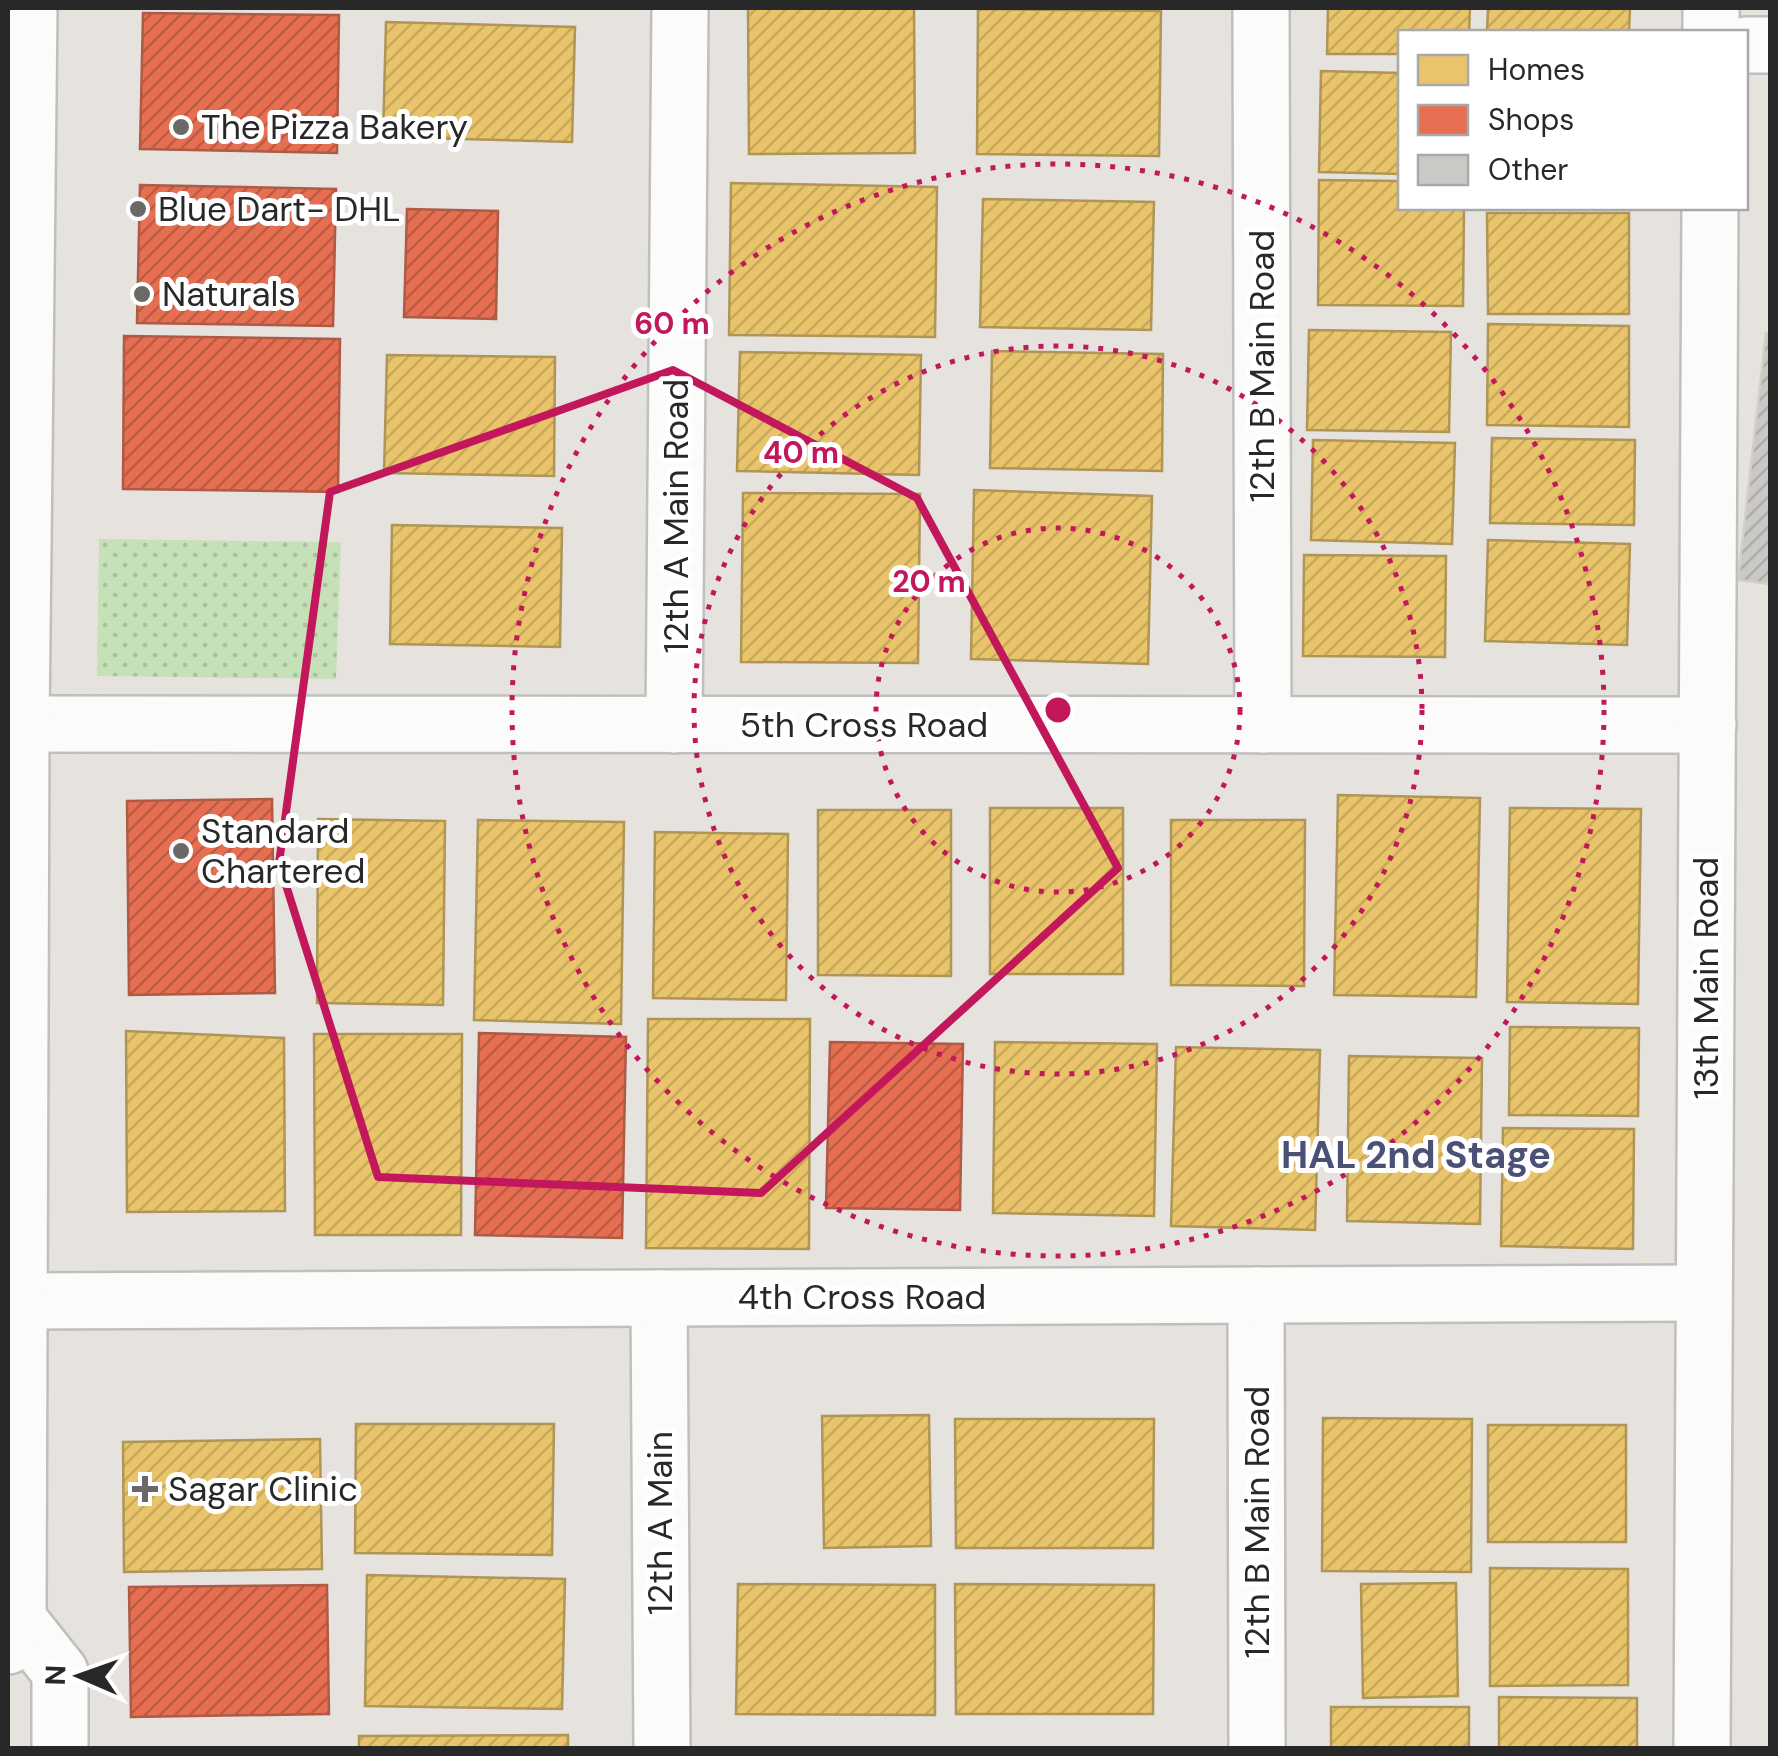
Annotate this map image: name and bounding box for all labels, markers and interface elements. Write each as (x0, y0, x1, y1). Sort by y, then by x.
legend (1398, 30, 1748, 210)
text: Homes (1488, 50, 1585, 89)
text: Shops (1488, 100, 1574, 139)
place label: The Pizza Bakery (201, 104, 468, 150)
marker: The Pizza Bakery (170, 116, 192, 138)
text: Other (1488, 150, 1568, 189)
place label: Blue Dart- DHL (158, 186, 401, 232)
marker: Blue Dart- DHL (127, 198, 149, 220)
street label: 12th B Main Road (1239, 230, 1285, 502)
place label: Naturals (162, 271, 296, 317)
marker: Naturals (131, 283, 153, 305)
text: 60 m (634, 304, 710, 343)
street label: 12th A Main Road (653, 379, 699, 653)
text: 40 m (763, 433, 839, 472)
text: 20 m (892, 562, 966, 601)
centre of rings (1040, 692, 1076, 728)
street label: 5th Cross Road (740, 702, 988, 748)
place label: Standard Chartered (201, 808, 365, 894)
marker: Standard Chartered (170, 840, 192, 862)
street label: 13th Main Road (1683, 857, 1729, 1099)
district label: HAL 2nd Stage (1281, 1130, 1551, 1180)
street label: 4th Cross Road (738, 1274, 986, 1320)
street label: 12th B Main Road (1234, 1386, 1280, 1658)
street label: 12th A Main (637, 1431, 683, 1615)
place label: Sagar Clinic (168, 1466, 358, 1512)
marker: Sagar Clinic (132, 1476, 158, 1502)
north arrow (30, 1626, 130, 1726)
text: N (37, 1664, 74, 1686)

